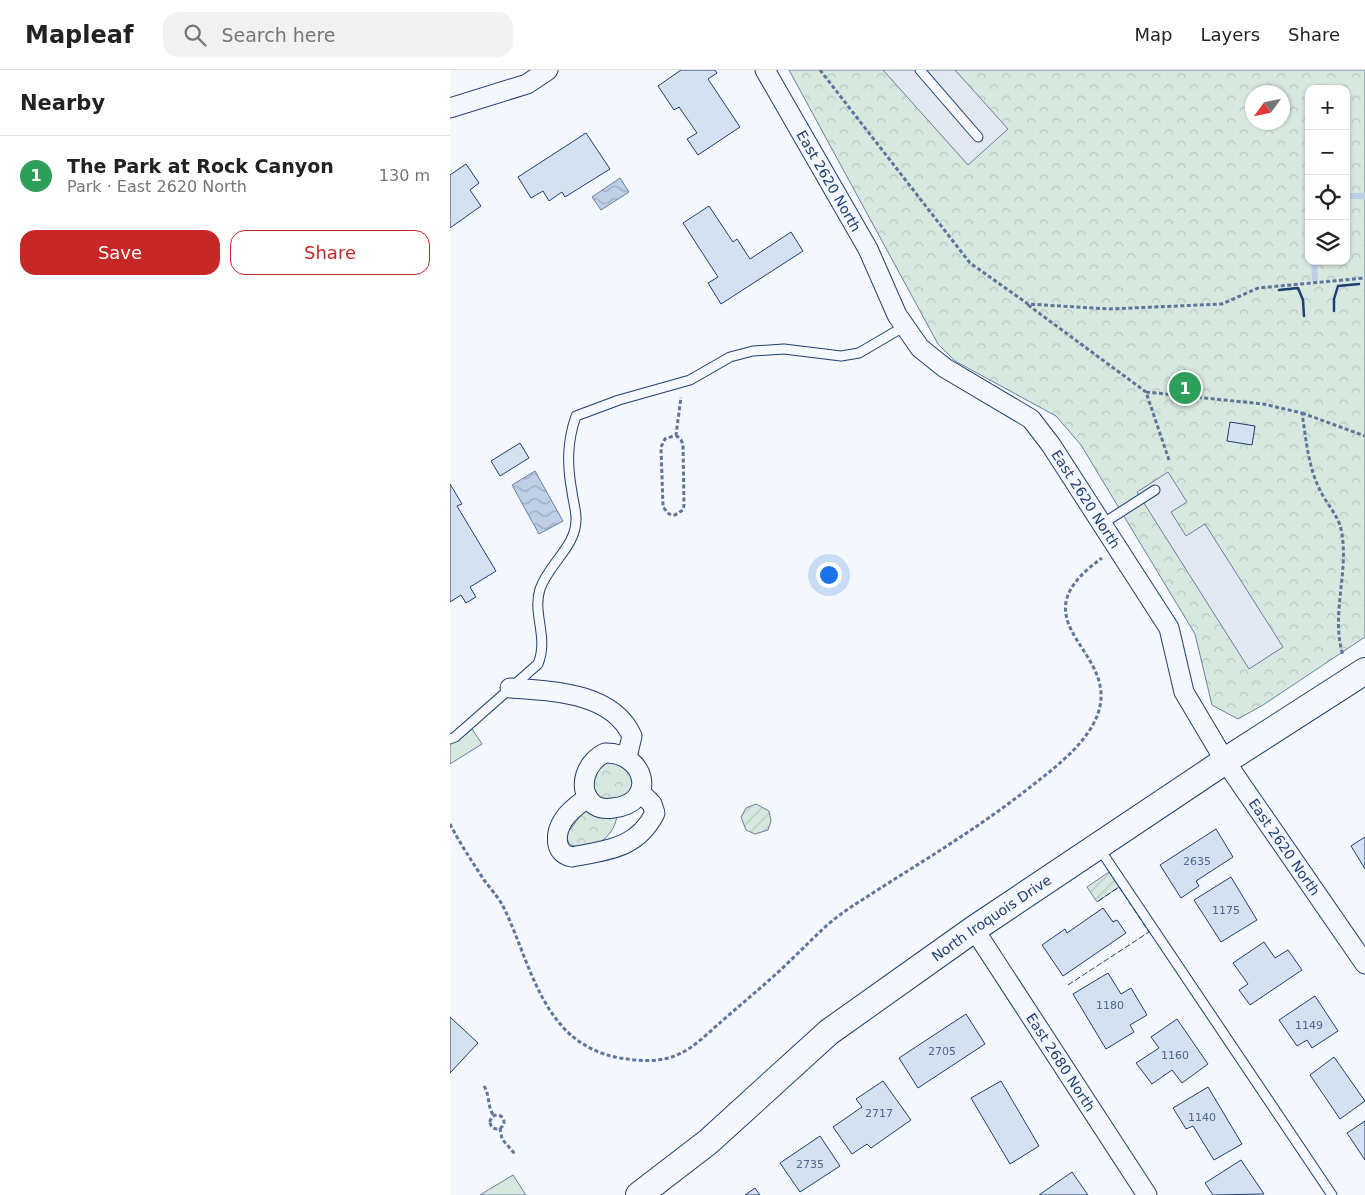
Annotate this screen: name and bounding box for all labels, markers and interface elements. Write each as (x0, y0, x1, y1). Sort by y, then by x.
search box (163, 12, 513, 57)
text: Mapleaf (25, 21, 133, 49)
icon: search (181, 21, 209, 49)
text: Search here (221, 24, 336, 46)
text: Map (1134, 24, 1172, 45)
text: Layers (1200, 24, 1260, 45)
text: Share (1288, 24, 1340, 45)
north arrow (1245, 85, 1290, 130)
map controls (1305, 85, 1350, 265)
button: + (1305, 85, 1350, 130)
text: Nearby (20, 91, 105, 115)
street label: East 2620 North (793, 128, 864, 234)
button: − (1305, 130, 1350, 175)
text: The Park at Rock Canyon (67, 155, 334, 177)
text: 1 (30, 166, 42, 185)
text: 130 m (379, 166, 430, 185)
button: locate (1305, 175, 1350, 220)
text: Park · East 2620 North (67, 177, 247, 196)
button: layers (1305, 220, 1350, 265)
button: Save (20, 230, 220, 275)
button: Share (230, 230, 430, 275)
pin: 1 (1169, 369, 1201, 407)
street label: East 2620 North (1048, 447, 1124, 551)
your location (816, 562, 842, 588)
street label: East 2620 North (1245, 796, 1323, 899)
house number: 2635 (1183, 855, 1211, 868)
street label: North Iroquois Drive (929, 872, 1054, 964)
house number: 1175 (1212, 904, 1240, 917)
house number: 1180 (1096, 999, 1124, 1012)
street label: East 2680 North (1023, 1010, 1098, 1114)
house number: 1149 (1295, 1019, 1323, 1032)
house number: 2705 (928, 1045, 956, 1058)
house number: 1160 (1161, 1049, 1189, 1062)
house number: 2717 (865, 1107, 893, 1120)
house number: 1140 (1188, 1111, 1216, 1124)
house number: 2735 (796, 1158, 824, 1171)

